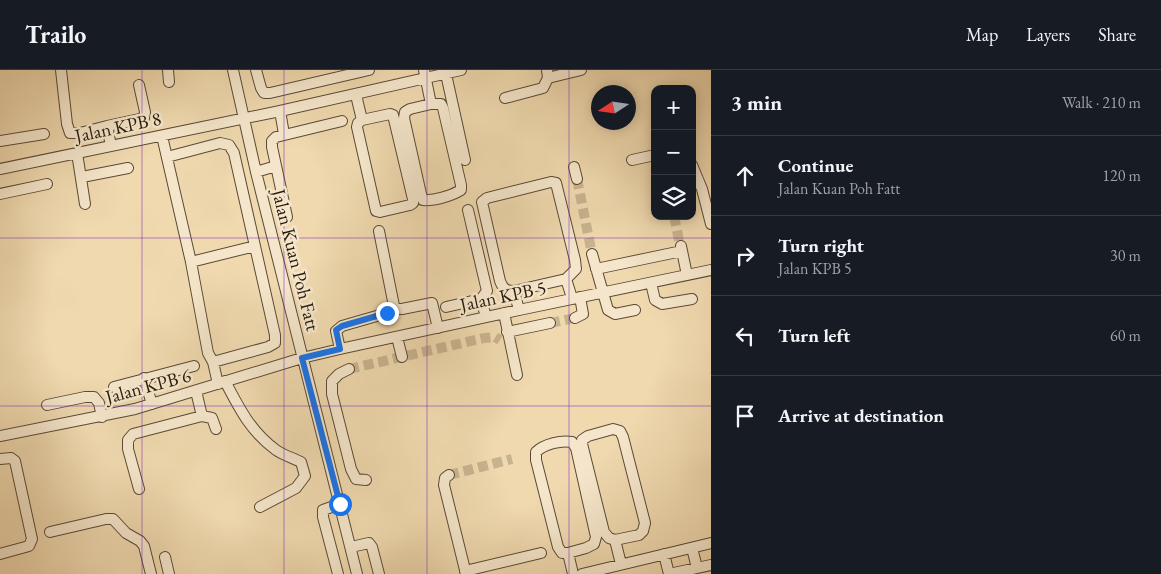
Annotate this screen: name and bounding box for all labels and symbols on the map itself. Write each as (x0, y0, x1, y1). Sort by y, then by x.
north arrow (591, 85, 636, 130)
street label: Jalan KPB 8 (71, 106, 163, 149)
street label: Jalan Kuan Poh Fatt (266, 185, 326, 334)
street label: Jalan KPB 5 (456, 275, 548, 318)
route end (376, 302, 399, 325)
street label: Jalan KPB 6 (101, 363, 194, 410)
route start (329, 493, 352, 516)

